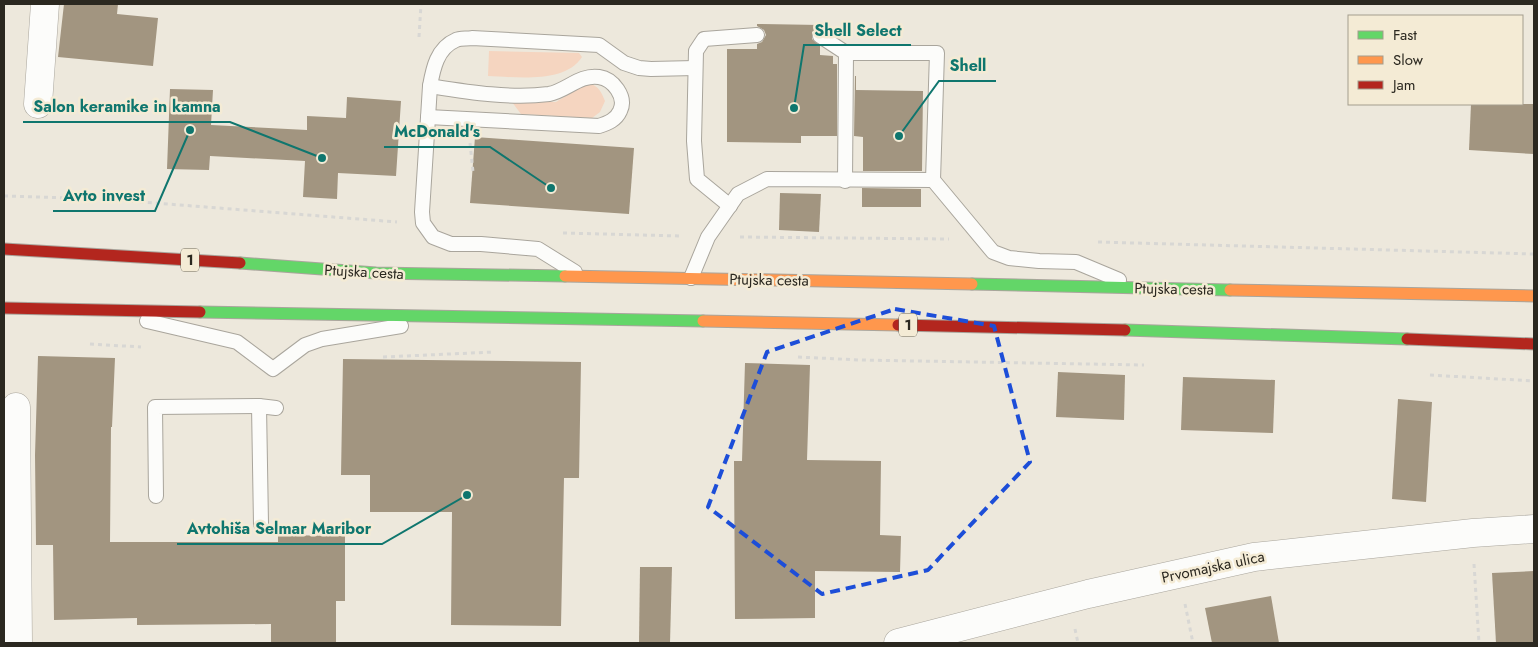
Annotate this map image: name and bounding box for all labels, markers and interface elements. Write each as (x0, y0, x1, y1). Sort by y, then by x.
callout: Shell Select (804, 14, 911, 45)
legend (1348, 15, 1523, 105)
text: Shell Select (814, 19, 903, 42)
text: Fast (1393, 24, 1417, 46)
text: Slow (1393, 49, 1424, 71)
callout: Shell (939, 50, 996, 81)
text: Shell (950, 54, 986, 77)
text: Jam (1391, 74, 1416, 96)
callout: Salon keramike in kamna (23, 91, 230, 122)
text: Salon keramike in kamna (33, 95, 221, 118)
callout: McDonald's (384, 116, 490, 147)
text: McDonald's (394, 120, 480, 143)
callout: Avto invest (53, 180, 155, 211)
text: Avto invest (62, 184, 146, 207)
road number: 1 (181, 248, 199, 272)
street label: Ptujska cesta (324, 259, 404, 285)
street label: Ptujska cesta (729, 268, 809, 292)
street label: Ptujska cesta (1134, 277, 1214, 301)
road number: 1 (899, 314, 917, 336)
callout: Avtohiša Selmar Maribor (177, 513, 382, 544)
text: Avtohiša Selmar Maribor (186, 517, 372, 540)
street label: Prvomajska ulica (1159, 545, 1267, 589)

